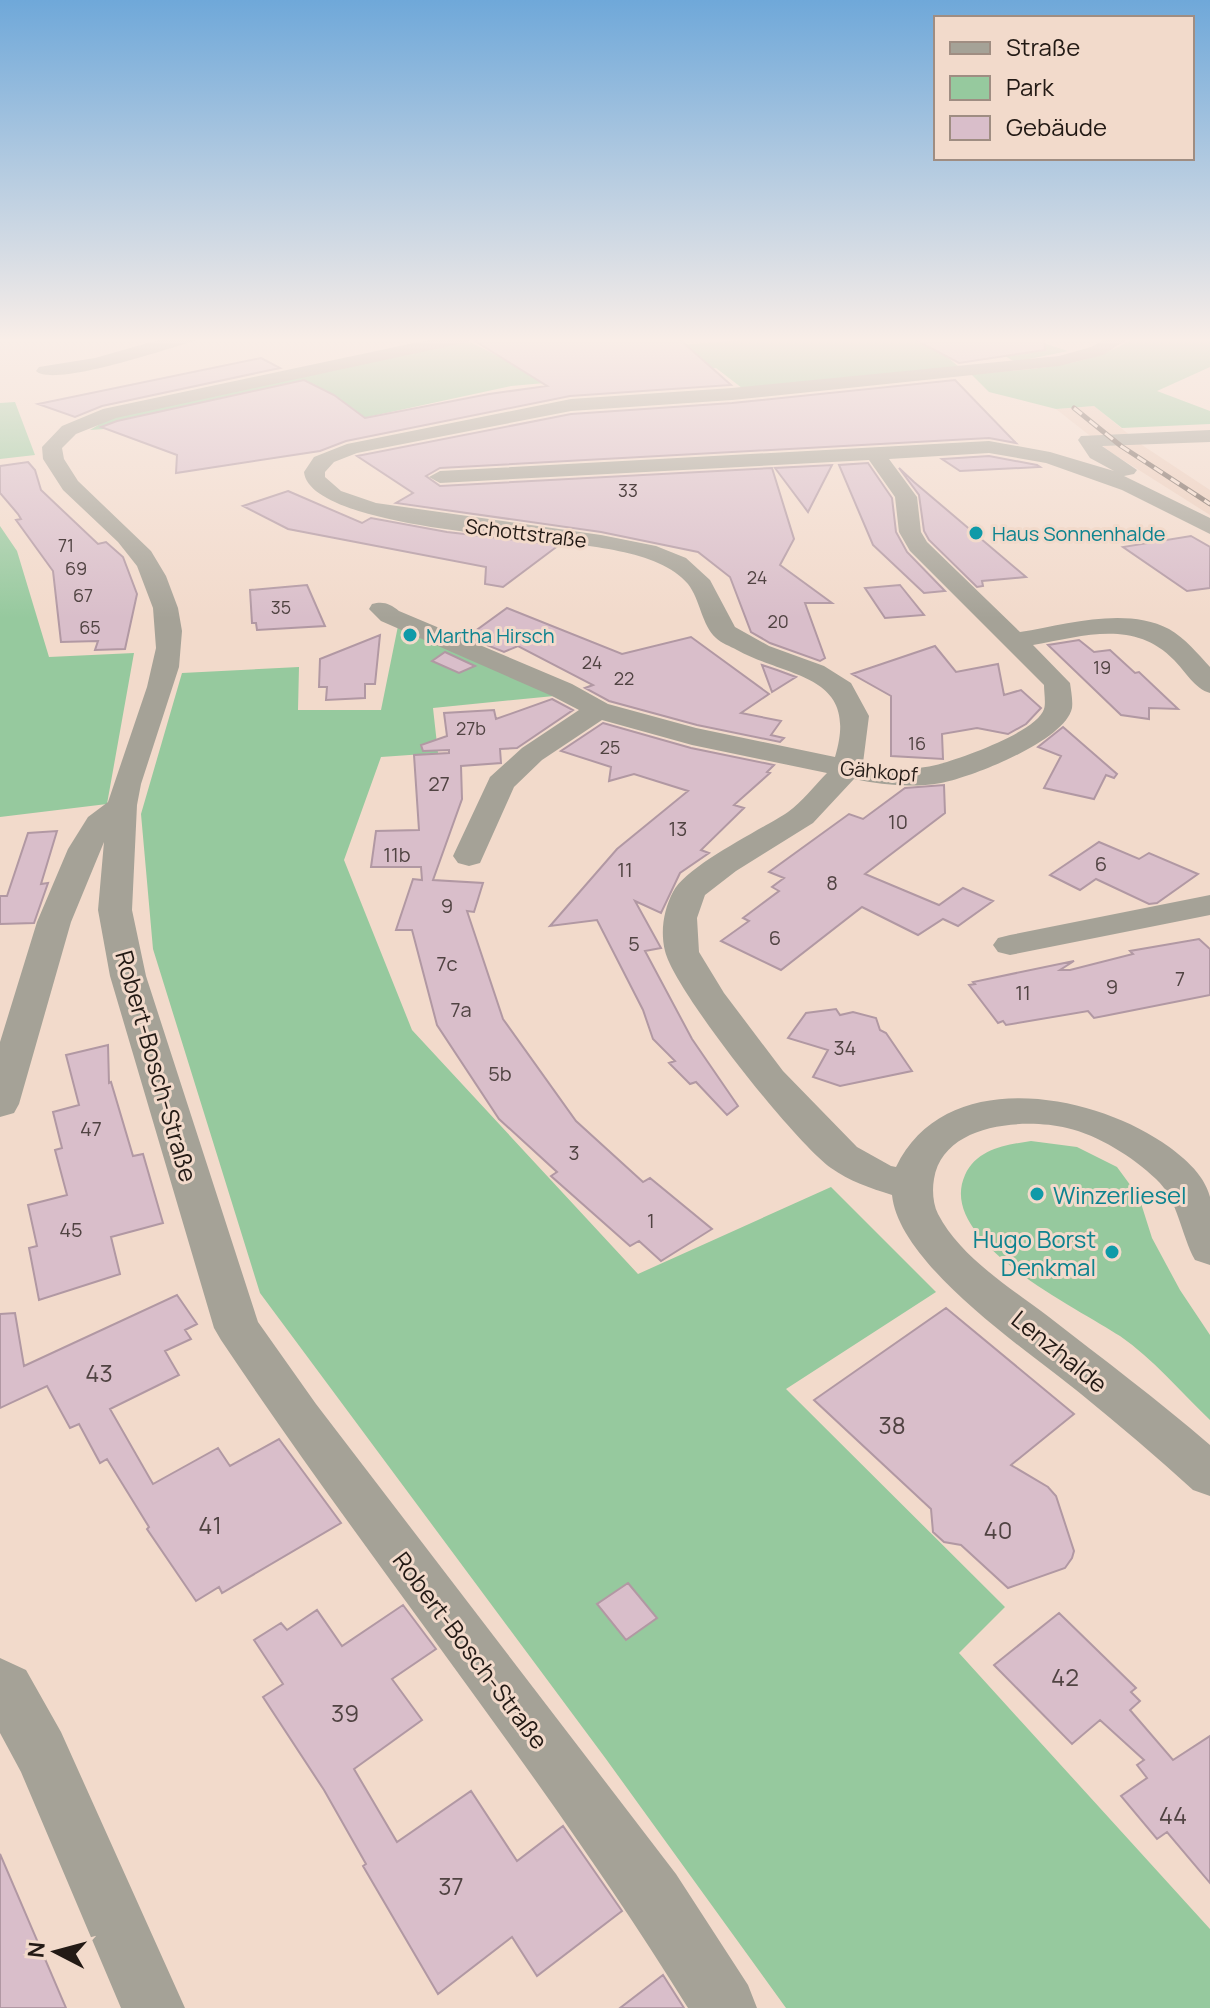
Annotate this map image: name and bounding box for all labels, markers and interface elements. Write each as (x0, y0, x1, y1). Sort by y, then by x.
legend (934, 16, 1194, 160)
text: Straße (1006, 30, 1080, 63)
text: Park (1006, 70, 1055, 103)
text: Gebäude (1006, 110, 1107, 143)
house number: 33 (618, 478, 638, 502)
street label: Schottstraße (464, 512, 588, 554)
place label: Haus Sonnenhalde (992, 520, 1166, 547)
marker: Haus Sonnenhalde (967, 524, 985, 542)
house number: 71 (58, 533, 74, 557)
house number: 69 (65, 556, 87, 580)
house number: 24 (747, 565, 767, 589)
house number: 67 (73, 583, 93, 607)
house number: 35 (271, 595, 291, 619)
house number: 20 (767, 609, 789, 633)
house number: 65 (79, 615, 101, 639)
place label: Martha Hirsch (426, 622, 555, 649)
marker: Martha Hirsch (401, 626, 419, 644)
house number: 24 (582, 650, 602, 674)
house number: 19 (1093, 655, 1111, 679)
house number: 22 (614, 666, 634, 690)
house number: 27b (456, 716, 486, 740)
house number: 16 (908, 731, 926, 755)
house number: 25 (600, 735, 620, 759)
street label: Gähkopf (839, 754, 919, 788)
house number: 27 (428, 770, 450, 797)
house number: 10 (888, 808, 908, 835)
house number: 13 (669, 815, 687, 842)
house number: 11b (383, 841, 411, 868)
house number: 6 (1095, 850, 1107, 877)
house number: 11 (617, 856, 633, 883)
house number: 8 (826, 869, 838, 896)
house number: 9 (441, 892, 453, 919)
house number: 6 (769, 924, 781, 951)
house number: 5 (628, 930, 640, 957)
street label: Robert-Bosch-Straße (108, 946, 206, 1186)
house number: 7c (436, 950, 458, 977)
house number: 7 (1175, 965, 1185, 992)
house number: 9 (1106, 973, 1118, 1000)
house number: 11 (1015, 979, 1031, 1006)
house number: 7a (450, 996, 472, 1023)
house number: 34 (834, 1034, 856, 1061)
house number: 5b (488, 1060, 512, 1087)
house number: 47 (80, 1115, 102, 1142)
house number: 3 (568, 1139, 580, 1166)
place label: Winzerliesel (1053, 1178, 1187, 1211)
marker: Winzerliesel (1028, 1185, 1046, 1203)
house number: 1 (647, 1207, 655, 1234)
house number: 45 (59, 1216, 83, 1243)
place label: Hugo Borst Denkmal (973, 1222, 1096, 1283)
marker: Hugo Borst Denkmal (1103, 1243, 1121, 1261)
street label: Lenzhalde (1005, 1302, 1115, 1400)
house number: 43 (85, 1356, 113, 1389)
house number: 38 (878, 1408, 906, 1441)
house number: 41 (198, 1508, 222, 1541)
house number: 40 (984, 1513, 1012, 1546)
street label: Robert-Bosch-Straße (386, 1545, 556, 1755)
house number: 42 (1051, 1660, 1079, 1693)
house number: 39 (331, 1696, 359, 1729)
house number: 44 (1159, 1798, 1187, 1831)
house number: 37 (438, 1869, 464, 1902)
north arrow (16, 1912, 96, 1992)
text: N (20, 1940, 52, 1959)

